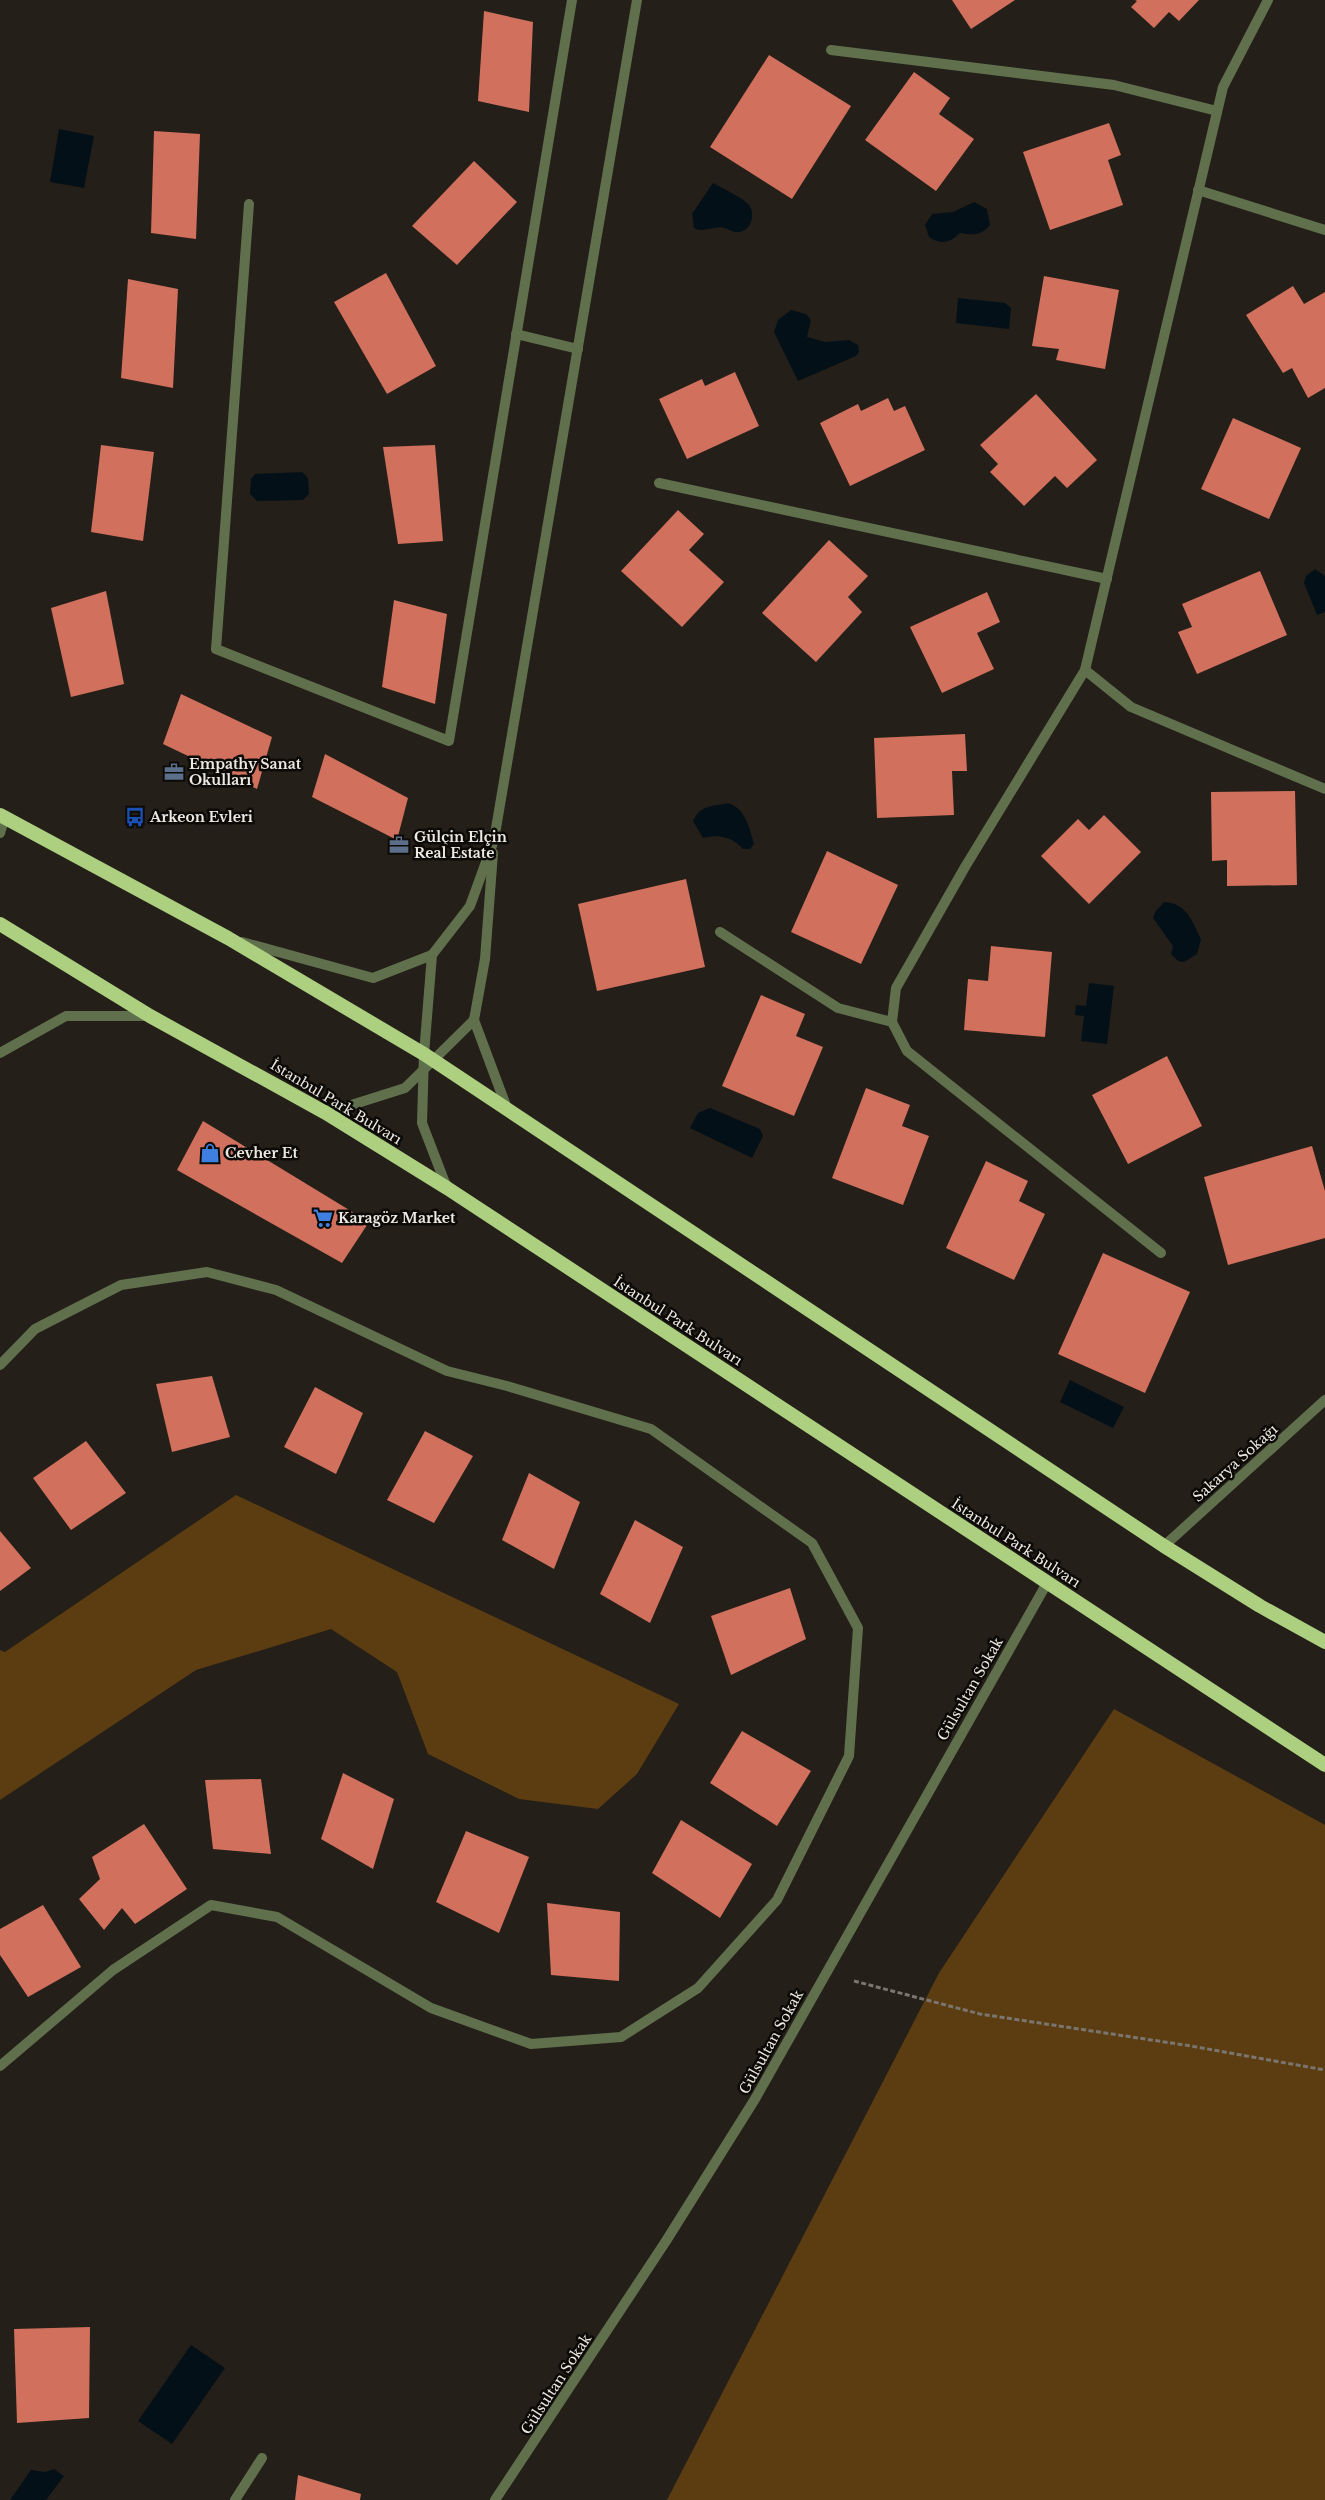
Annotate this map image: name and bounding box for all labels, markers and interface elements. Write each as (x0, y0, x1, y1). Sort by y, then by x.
place label: Empathy Sanat Okulları (189, 755, 302, 789)
office icon: Empathy Sanat Okulları (163, 761, 185, 783)
bus stop icon: Arkeon Evleri (124, 806, 146, 828)
place label: Arkeon Evleri (149, 808, 253, 826)
place label: Gülçin Elçin Real Estate (414, 828, 507, 862)
office icon: Gülçin Elçin Real Estate (388, 834, 410, 856)
street label: İstanbul Park Bulvarı (267, 1056, 405, 1149)
shop icon: Cevher Et (199, 1142, 221, 1164)
place label: Cevher Et (225, 1144, 298, 1162)
supermarket icon: Karagöz Market (312, 1207, 334, 1229)
place label: Karagöz Market (338, 1209, 456, 1227)
street label: İstanbul Park Bulvarı (610, 1273, 746, 1370)
street label: Sakarya Sokağı (1189, 1420, 1281, 1506)
street label: İstanbul Park Bulvarı (948, 1495, 1084, 1592)
street label: Gülsultan Sokak (933, 1634, 1007, 1744)
street label: Gülsultan Sokak (735, 1986, 807, 2097)
street label: Gülsultan Sokak (517, 2330, 595, 2438)

